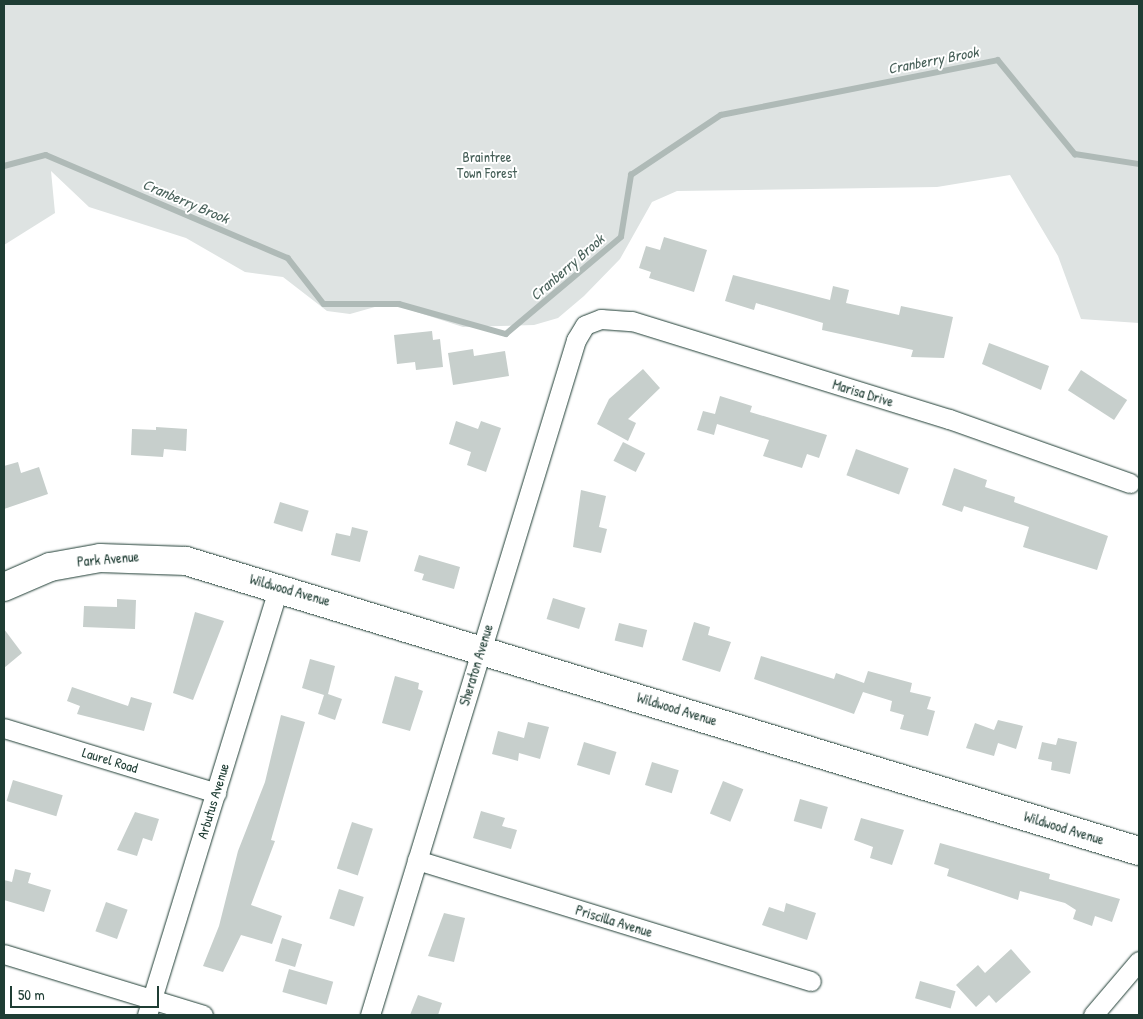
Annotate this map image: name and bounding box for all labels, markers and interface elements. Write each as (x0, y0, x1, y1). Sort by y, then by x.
water label: Cranberry Brook (886, 42, 980, 78)
park label: Braintree Town Forest (457, 149, 517, 182)
water label: Cranberry Brook (140, 175, 232, 227)
water label: Cranberry Brook (526, 230, 608, 304)
street label: Marisa Drive (831, 376, 895, 410)
street label: Park Avenue (76, 548, 140, 570)
street label: Wildwood Avenue (248, 571, 332, 609)
street label: Sheraton Avenue (456, 622, 496, 708)
street label: Wildwood Avenue (635, 689, 719, 729)
street label: Laurel Road (80, 744, 140, 776)
street label: Arbutus Avenue (194, 761, 232, 841)
street label: Wildwood Avenue (1022, 808, 1106, 848)
street label: Priscilla Avenue (574, 901, 654, 941)
scale bar (12, 976, 161, 1008)
text: 50 m (18, 984, 45, 1005)

